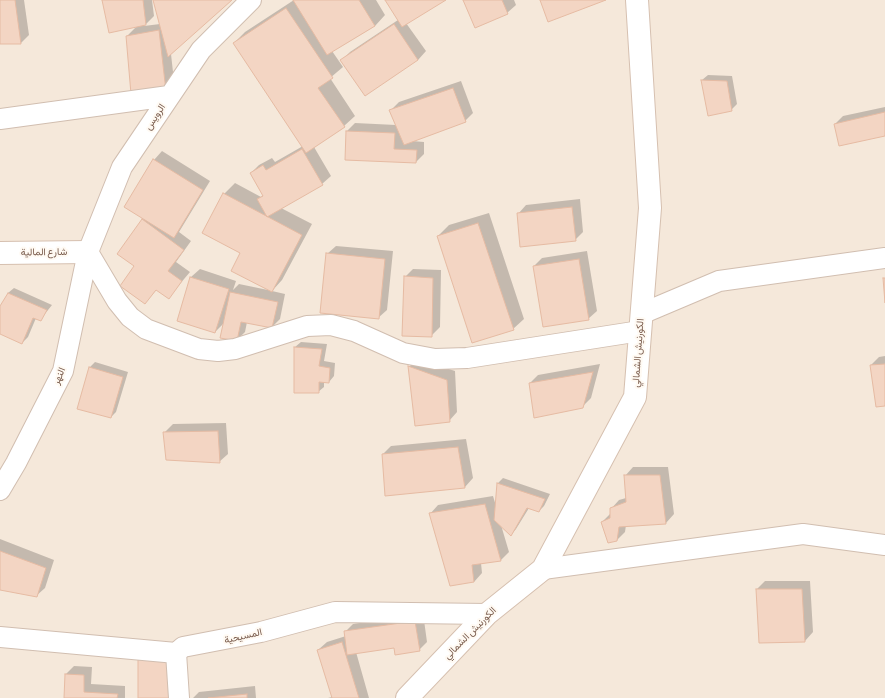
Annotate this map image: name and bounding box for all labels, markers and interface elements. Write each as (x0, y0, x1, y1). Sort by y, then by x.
street label: الرويس (142, 102, 168, 132)
street label: شارع المالية (21, 246, 67, 258)
street label: الكورنيش الشمالي (630, 318, 646, 388)
street label: النهر (50, 366, 68, 386)
street label: الكورنيش الشمالي (441, 604, 499, 662)
street label: المسيحية (223, 626, 263, 646)

